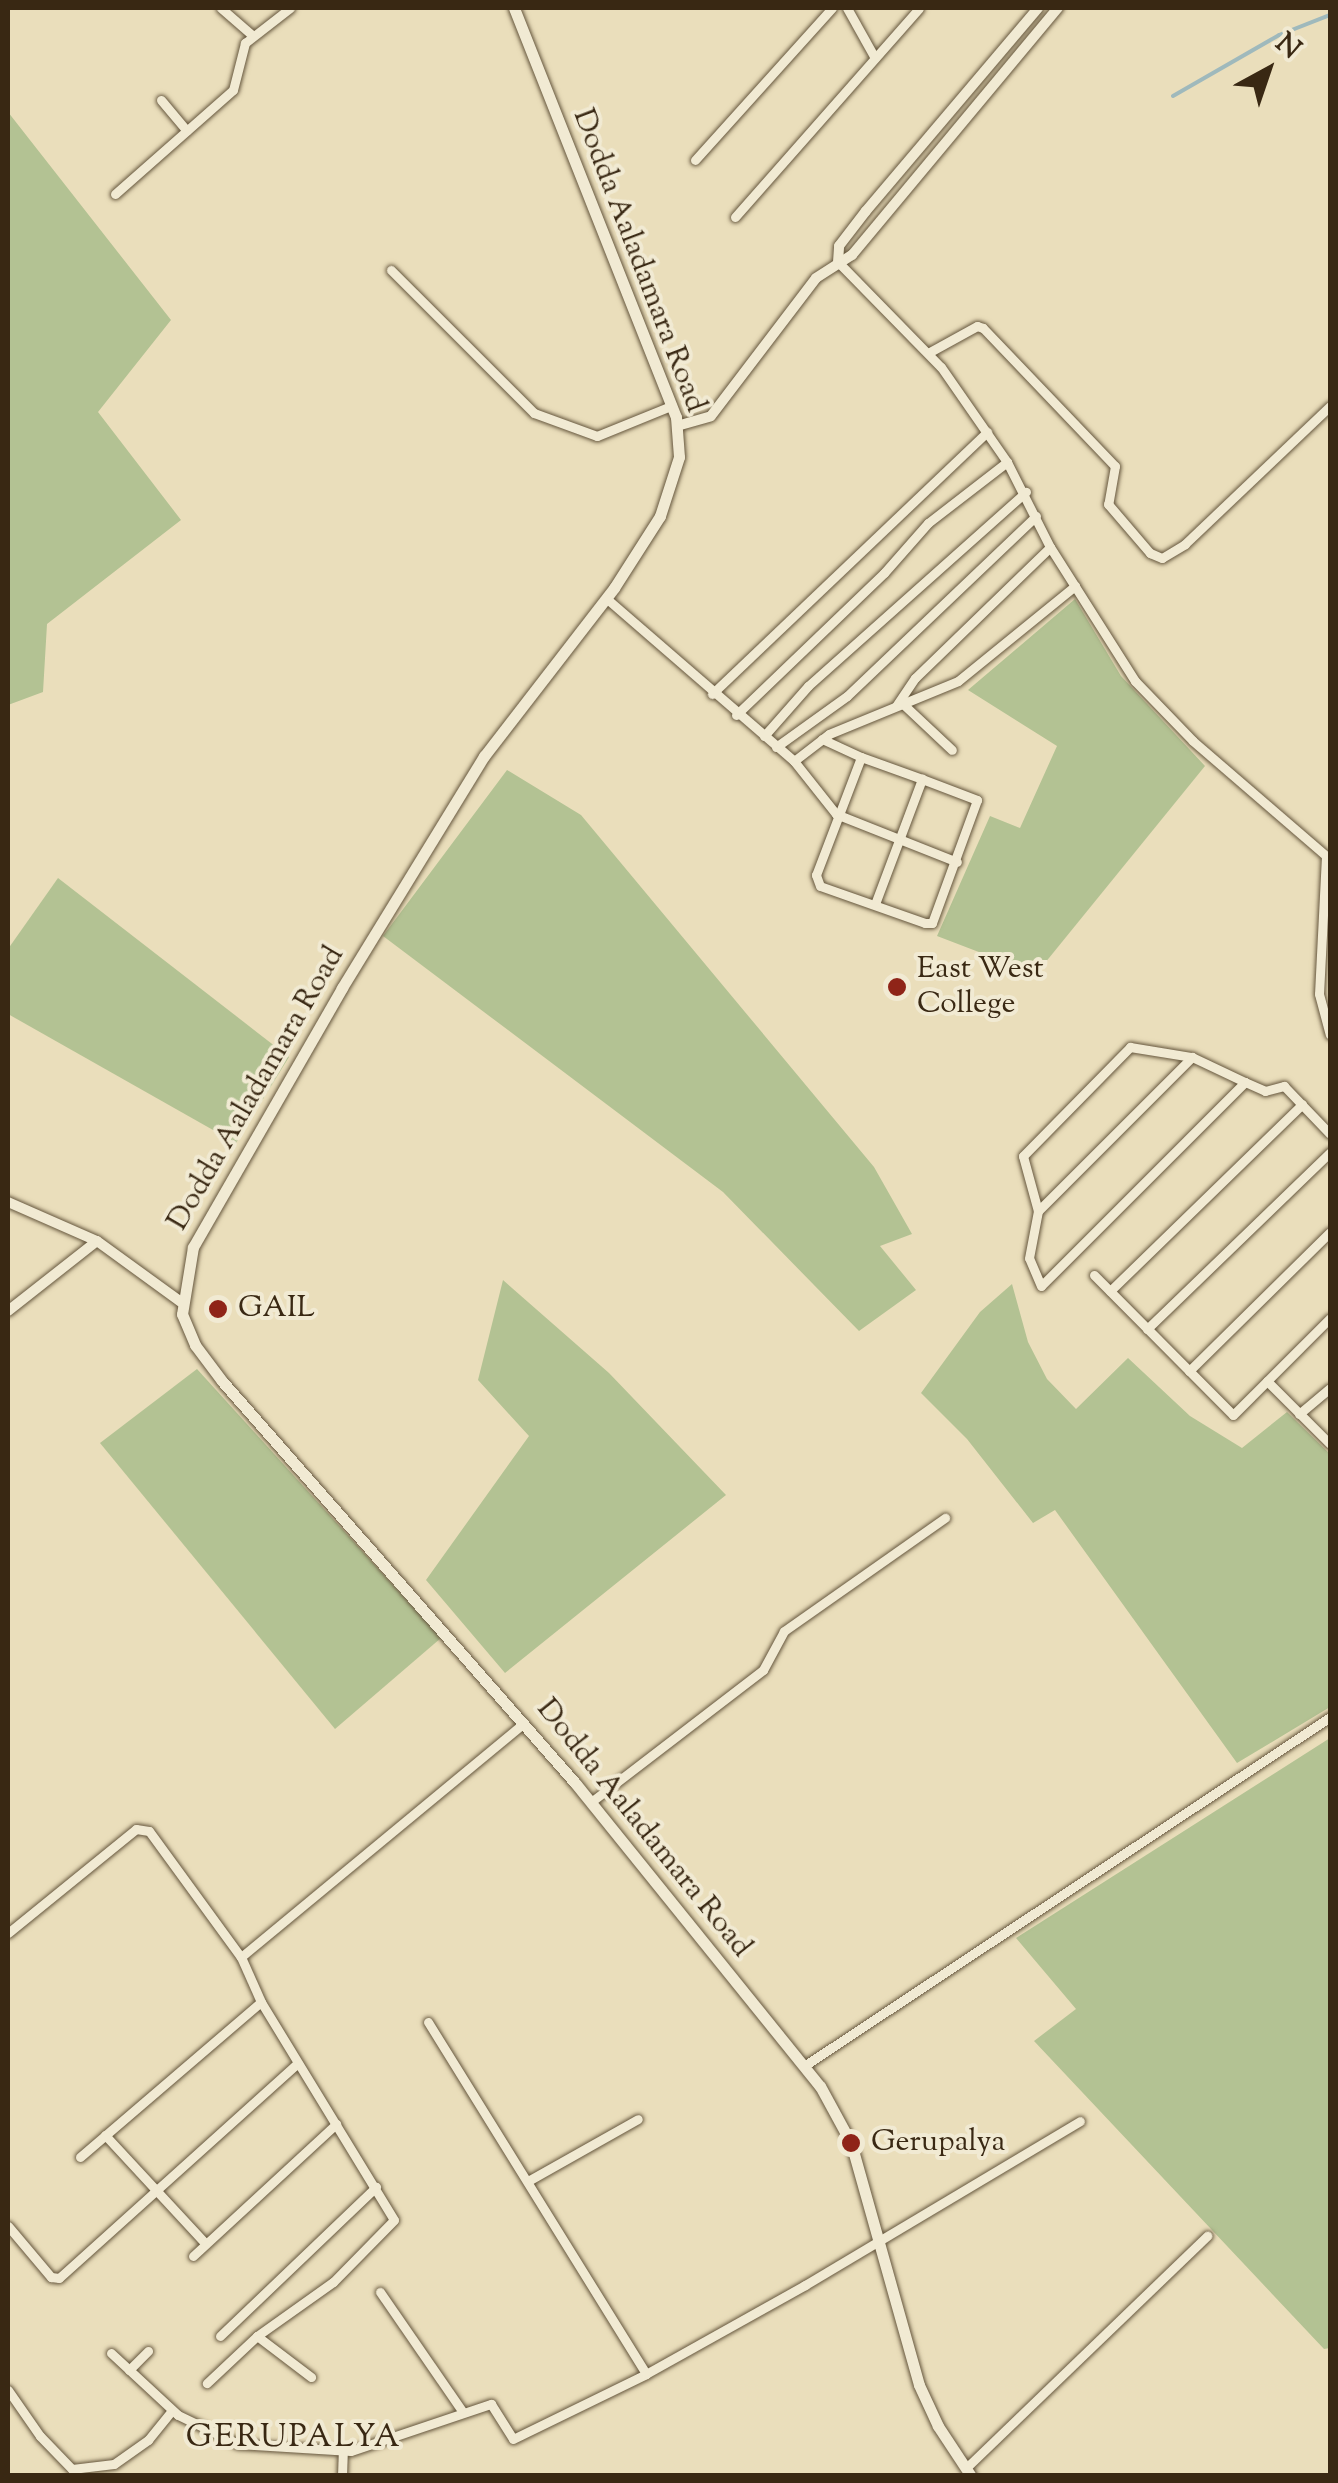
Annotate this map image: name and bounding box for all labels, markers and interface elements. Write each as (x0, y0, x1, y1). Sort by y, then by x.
north arrow (1218, 20, 1318, 120)
text: N (1266, 25, 1309, 70)
street label: Dodda Aaladamara Road (564, 104, 712, 418)
street label: Dodda Aaladamara Road (161, 941, 353, 1237)
place label: East West College (917, 952, 1044, 1022)
marker: East West College (886, 976, 908, 998)
place label: GAIL (238, 1291, 315, 1327)
marker: GAIL (207, 1298, 229, 1320)
street label: Dodda Aaladamara Road (528, 1693, 758, 1965)
place label: Gerupalya (871, 2125, 1005, 2161)
marker: Gerupalya (840, 2132, 862, 2154)
district label: GERUPALYA (186, 2419, 402, 2457)

